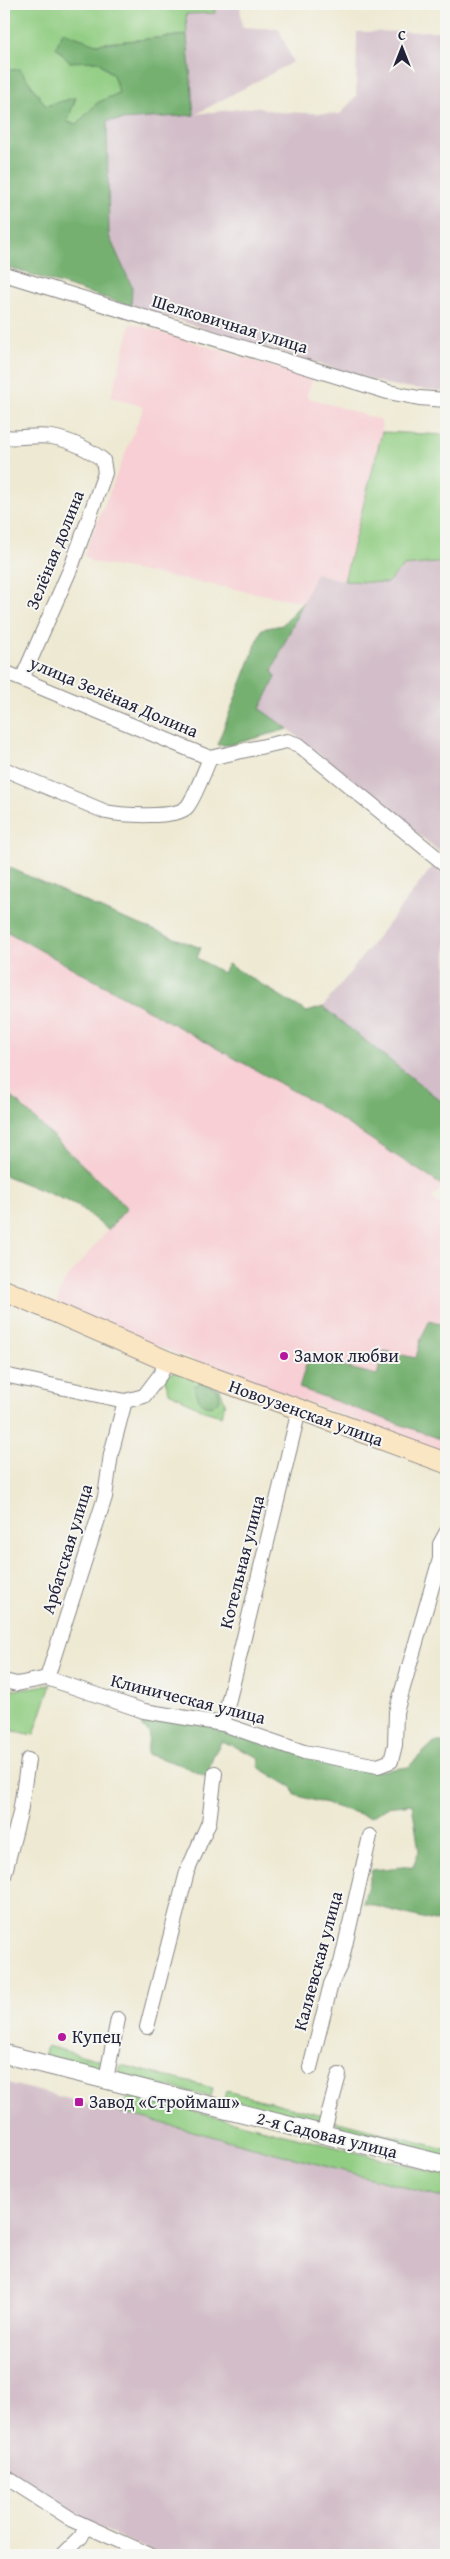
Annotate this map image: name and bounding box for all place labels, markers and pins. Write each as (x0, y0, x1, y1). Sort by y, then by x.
place label: Замок любви (294, 1342, 399, 1369)
marker: Замок любви (278, 1350, 290, 1362)
place label: Купец (72, 2023, 121, 2050)
marker: Купец (56, 2031, 68, 2043)
place label: Завод «Строймаш» (89, 2088, 240, 2115)
marker: Завод «Строймаш» (73, 2096, 85, 2108)

